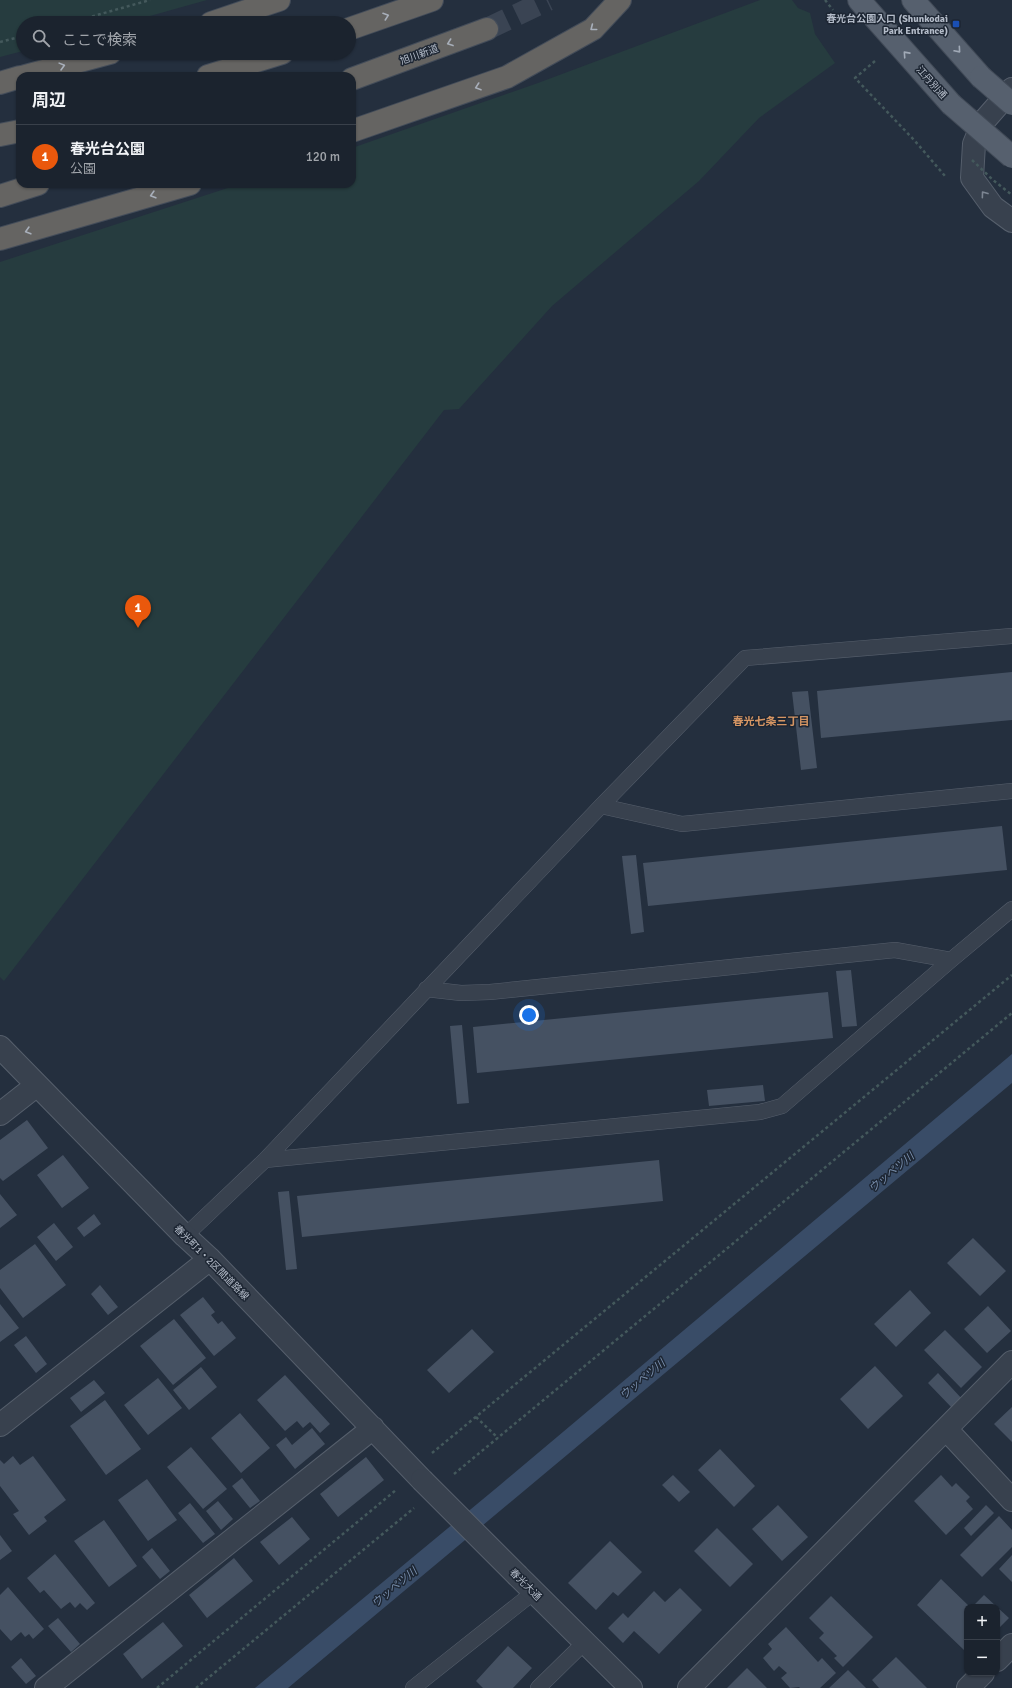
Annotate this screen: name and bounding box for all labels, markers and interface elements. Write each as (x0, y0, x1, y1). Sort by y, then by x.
one-way arrow (382, 13, 389, 21)
place label: 春光台公園入口 (Shunkodai Park Entrance) (826, 13, 948, 37)
search box (16, 16, 356, 60)
marker: 春光台公園入口 (Shunkodai Park Entrance) (951, 19, 961, 29)
one-way arrow (590, 23, 597, 30)
icon: search (30, 27, 52, 49)
text: ここで検索 (62, 31, 137, 49)
one-way arrow (447, 38, 454, 46)
street label: 旭川新道 (398, 42, 440, 67)
one-way arrow (953, 46, 960, 53)
one-way arrow (903, 51, 911, 59)
one-way arrow (59, 62, 66, 71)
street label: 江丹別通 (913, 64, 949, 102)
one-way arrow (474, 82, 481, 90)
text: 周辺 (32, 90, 66, 111)
text: 春光台公園 (70, 140, 145, 158)
text: 1 (41, 149, 49, 165)
text: 120 m (306, 149, 340, 165)
text: 公園 (70, 161, 96, 177)
one-way arrow (149, 190, 156, 199)
one-way arrow (982, 192, 989, 199)
one-way arrow (25, 226, 32, 235)
pin: 1 (125, 595, 151, 628)
district label: 春光七条三丁目 (733, 715, 810, 728)
your location (519, 1005, 539, 1025)
water label: ウッペツ川 (866, 1149, 917, 1195)
street label: 春光町1・2区間道路線 (171, 1223, 251, 1303)
water label: ウッペツ川 (617, 1356, 668, 1402)
water label: ウッペツ川 (369, 1564, 420, 1610)
street label: 春光大通 (507, 1566, 544, 1603)
map controls (964, 1604, 1000, 1676)
button: + (964, 1604, 1000, 1640)
button: − (964, 1640, 1000, 1676)

